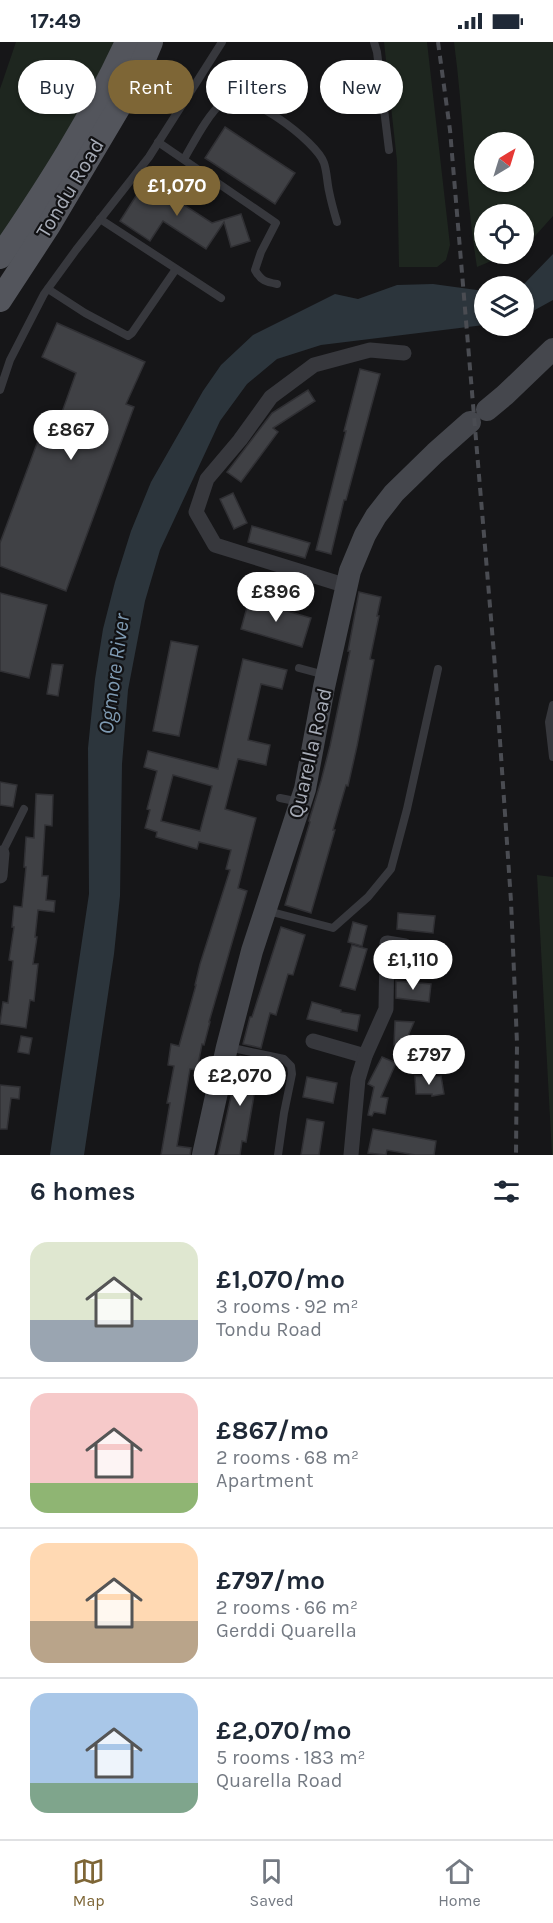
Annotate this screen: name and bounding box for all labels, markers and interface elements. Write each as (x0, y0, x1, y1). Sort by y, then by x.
text: 17:49 (30, 8, 81, 34)
chip: Buy (18, 60, 96, 114)
chip: Rent (108, 60, 194, 114)
chip: Filters (206, 60, 308, 114)
chip: New (320, 60, 403, 114)
north arrow (474, 132, 534, 192)
map controls (474, 132, 534, 336)
street label: Tondu Road (31, 134, 109, 242)
pin: £1,070 (128, 166, 226, 217)
text: £1,070 (147, 174, 207, 197)
button: locate (474, 204, 534, 264)
button: layers (474, 276, 534, 336)
pin: £867 (35, 410, 107, 461)
text: £867 (47, 418, 95, 441)
pin: £896 (240, 572, 312, 623)
text: £896 (251, 580, 301, 603)
water label: Ogmore River (93, 611, 136, 736)
street label: Quarella Road (283, 686, 337, 820)
pin: £1,110 (364, 940, 462, 991)
text: £1,110 (387, 948, 439, 971)
pin: £797 (393, 1035, 465, 1086)
text: £797 (407, 1043, 451, 1066)
pin: £2,070 (191, 1056, 289, 1107)
text: £2,070 (208, 1064, 272, 1087)
icon: filters (490, 1175, 523, 1208)
text: 6 homes (30, 1176, 135, 1207)
text: £1,070/mo (216, 1264, 345, 1295)
icon: home (78, 1266, 150, 1338)
text: 3 rooms · 92 m² (216, 1295, 359, 1318)
text: Tondu Road (216, 1318, 322, 1341)
text: £867/mo (216, 1415, 329, 1446)
icon: home (78, 1417, 150, 1489)
text: 2 rooms · 68 m² (216, 1446, 359, 1469)
text: Apartment (216, 1469, 314, 1492)
text: £797/mo (216, 1565, 325, 1596)
icon: home (78, 1567, 150, 1639)
text: 2 rooms · 66 m² (216, 1596, 358, 1619)
text: Gerddi Quarella (216, 1619, 357, 1642)
text: £2,070/mo (216, 1715, 351, 1746)
icon: home (78, 1717, 150, 1789)
text: 5 rooms · 183 m² (216, 1746, 366, 1769)
text: Quarella Road (216, 1769, 343, 1792)
tab: Map (72, 1855, 105, 1910)
tab: Saved (250, 1855, 294, 1910)
tab: Home (438, 1855, 481, 1910)

